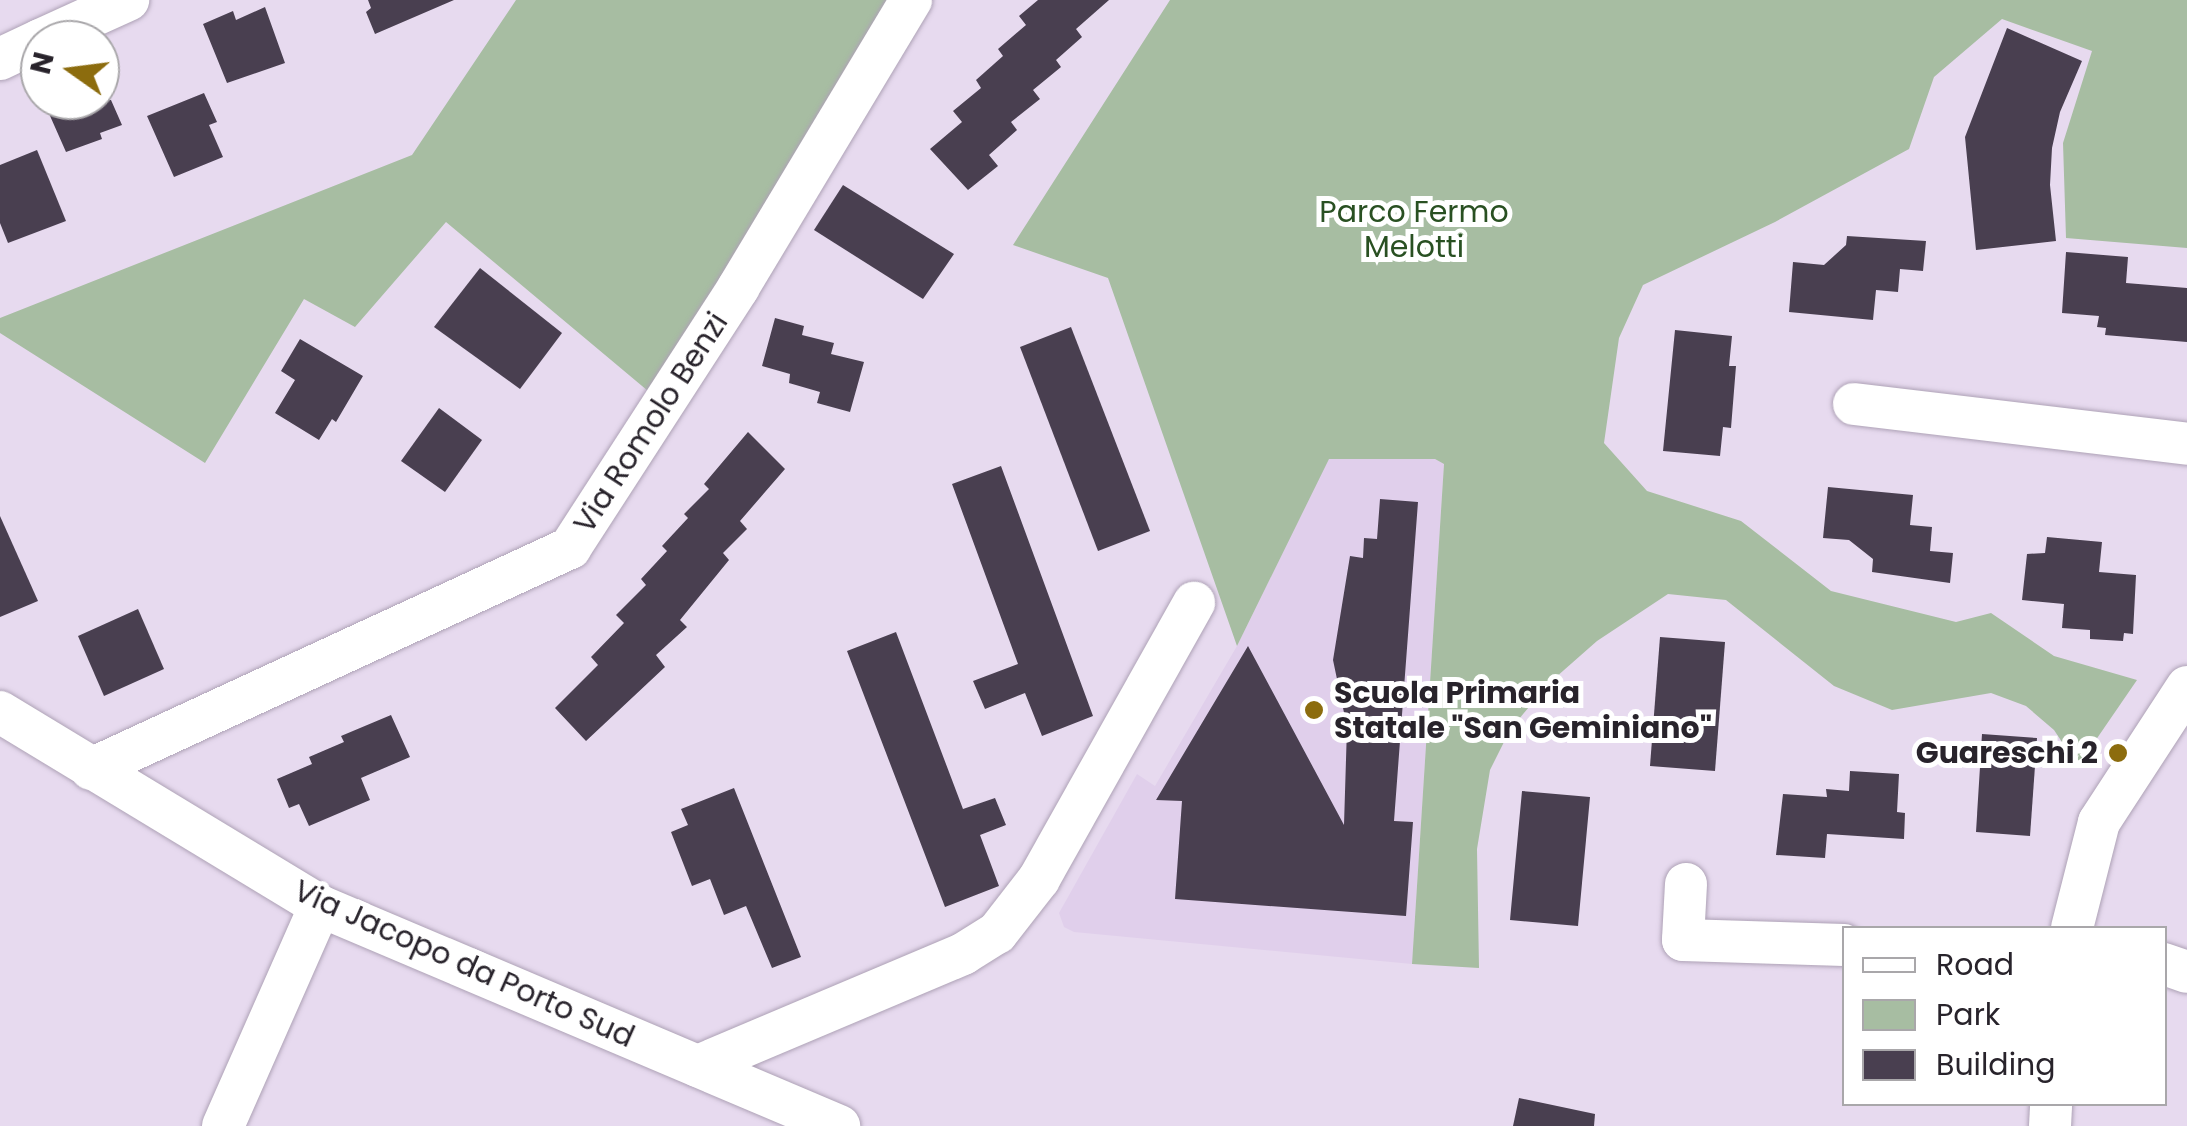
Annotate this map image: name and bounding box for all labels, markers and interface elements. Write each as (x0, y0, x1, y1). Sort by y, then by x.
north arrow (20, 20, 120, 120)
text: N (21, 48, 64, 78)
park label: Parco Fermo Melotti (1319, 194, 1509, 264)
street label: Via Romolo Benzi (566, 306, 736, 540)
place label: Scuola Primaria Statale "San Geminiano" (1334, 675, 1712, 746)
marker: Scuola Primaria Statale "San Geminiano" (1303, 699, 1325, 721)
place label: Guareschi 2 (1916, 735, 2098, 771)
marker: Guareschi 2 (2107, 742, 2129, 764)
street label: Via Jacopo da Porto Sud (288, 873, 640, 1055)
legend (1842, 926, 2167, 1106)
text: Road (1936, 943, 2014, 986)
text: Park (1936, 993, 2000, 1036)
text: Building (1936, 1043, 2056, 1086)

